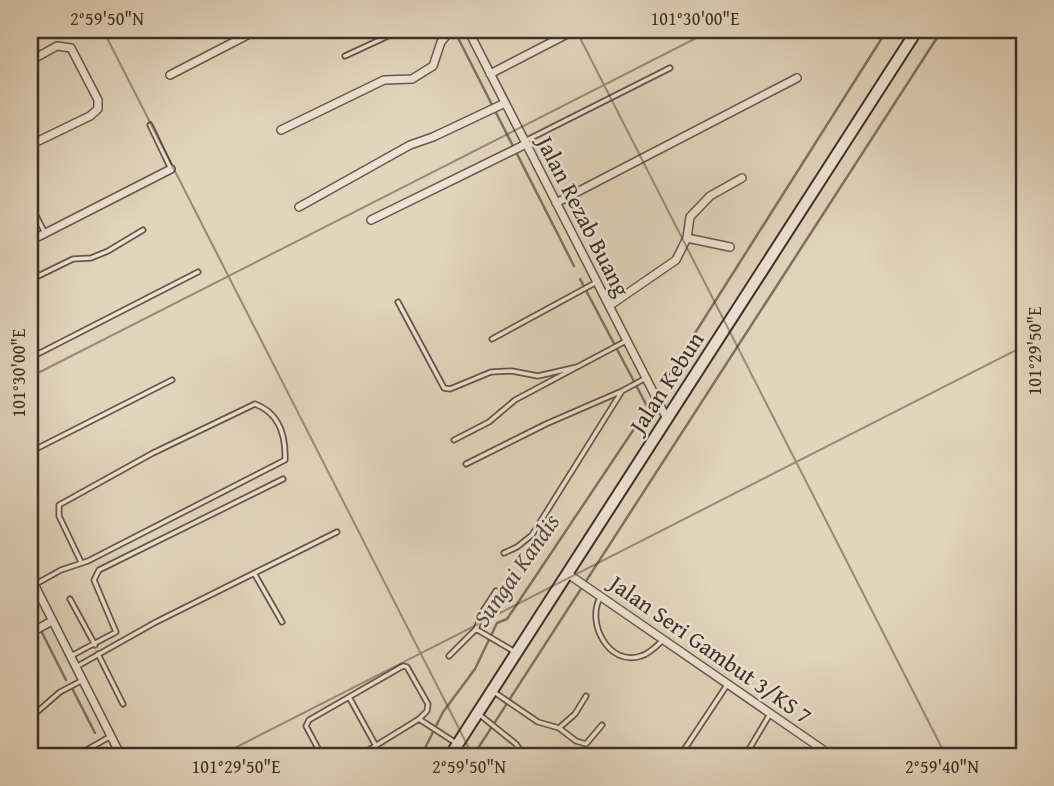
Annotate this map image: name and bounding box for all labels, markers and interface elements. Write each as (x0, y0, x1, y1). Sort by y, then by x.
text: 2°59'50"N (70, 5, 144, 32)
text: 101°30'00"E (651, 5, 739, 32)
street label: Jalan Rezab Buang (528, 127, 639, 302)
text: 101°29'50"E (1021, 307, 1048, 395)
street label: Jalan Kebun (619, 325, 711, 442)
text: 101°30'00"E (5, 329, 32, 417)
water label: Sungai Kandis (464, 506, 568, 634)
street label: Jalan Seri Gambut 3/KS 7 (601, 565, 819, 731)
text: 101°29'50"E (192, 753, 280, 780)
text: 2°59'50"N (432, 753, 506, 780)
text: 2°59'40"N (905, 753, 979, 780)

